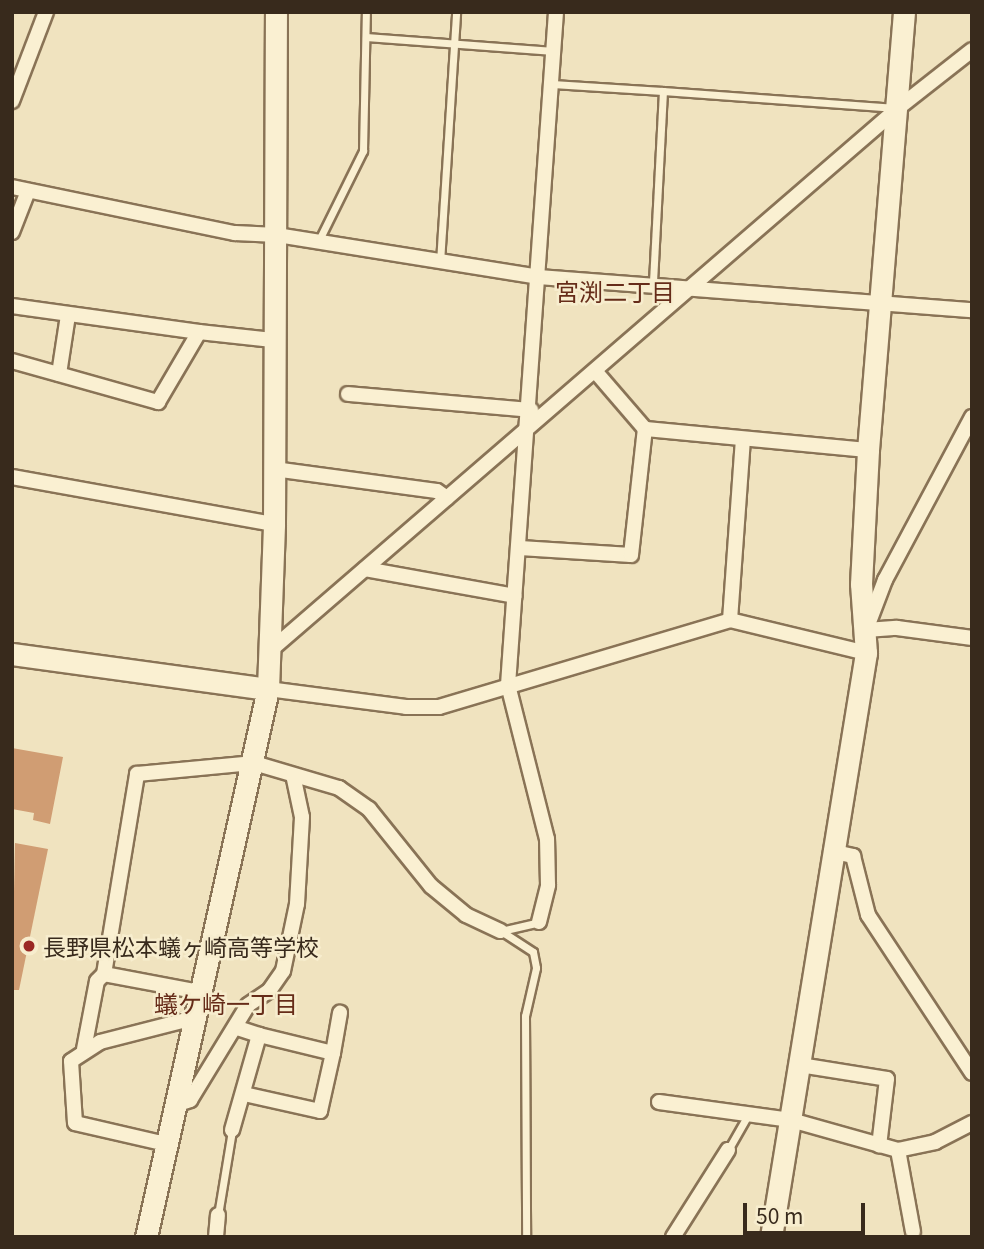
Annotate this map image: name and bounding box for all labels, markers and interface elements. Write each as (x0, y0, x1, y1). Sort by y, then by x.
district label: 宮渕二丁目 (555, 277, 675, 305)
place label: 長野県松本蟻ヶ崎高等学校 (43, 932, 319, 960)
marker: 長野県松本蟻ヶ崎高等学校 (21, 938, 37, 954)
district label: 蟻ケ崎一丁目 (154, 989, 298, 1017)
scale bar (746, 1190, 869, 1234)
text: 50 m (756, 1200, 803, 1230)

